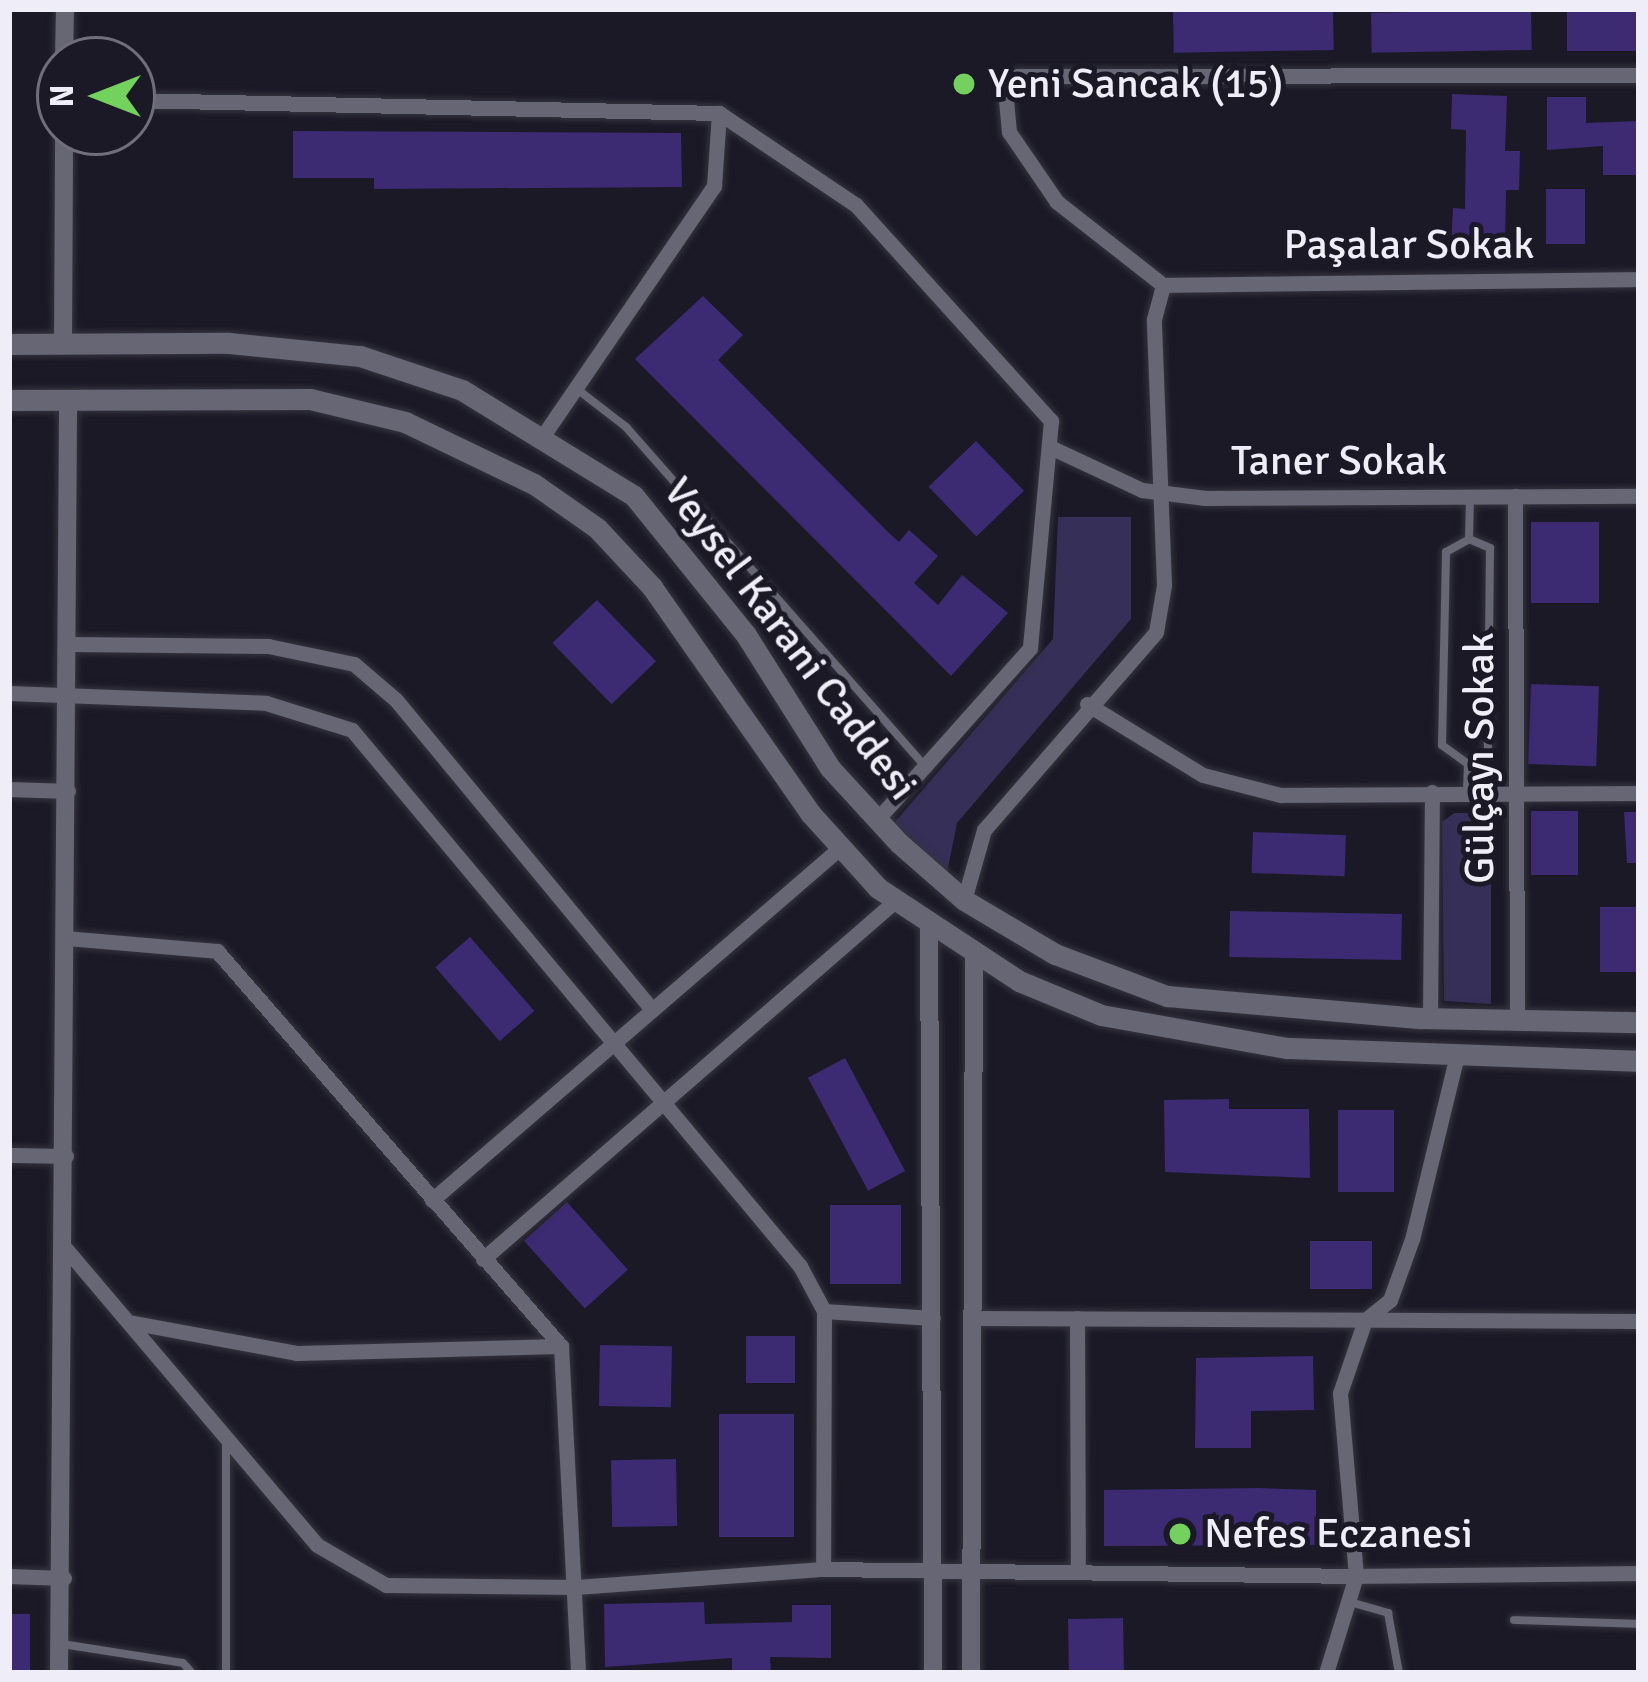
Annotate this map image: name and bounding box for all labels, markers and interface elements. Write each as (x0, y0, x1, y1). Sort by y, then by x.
north arrow (36, 36, 156, 156)
place label: Yeni Sancak (15) (988, 59, 1283, 109)
marker: Yeni Sancak (15) (951, 71, 977, 97)
text: N (42, 85, 83, 107)
street label: Paşalar Sokak (1284, 220, 1534, 270)
street label: Taner Sokak (1231, 436, 1447, 486)
street label: Veysel Karani Caddesi (652, 468, 928, 810)
street label: Gülçayı Sokak (1455, 632, 1505, 884)
place label: Nefes Eczanesi (1204, 1509, 1473, 1559)
marker: Nefes Eczanesi (1167, 1521, 1193, 1547)

